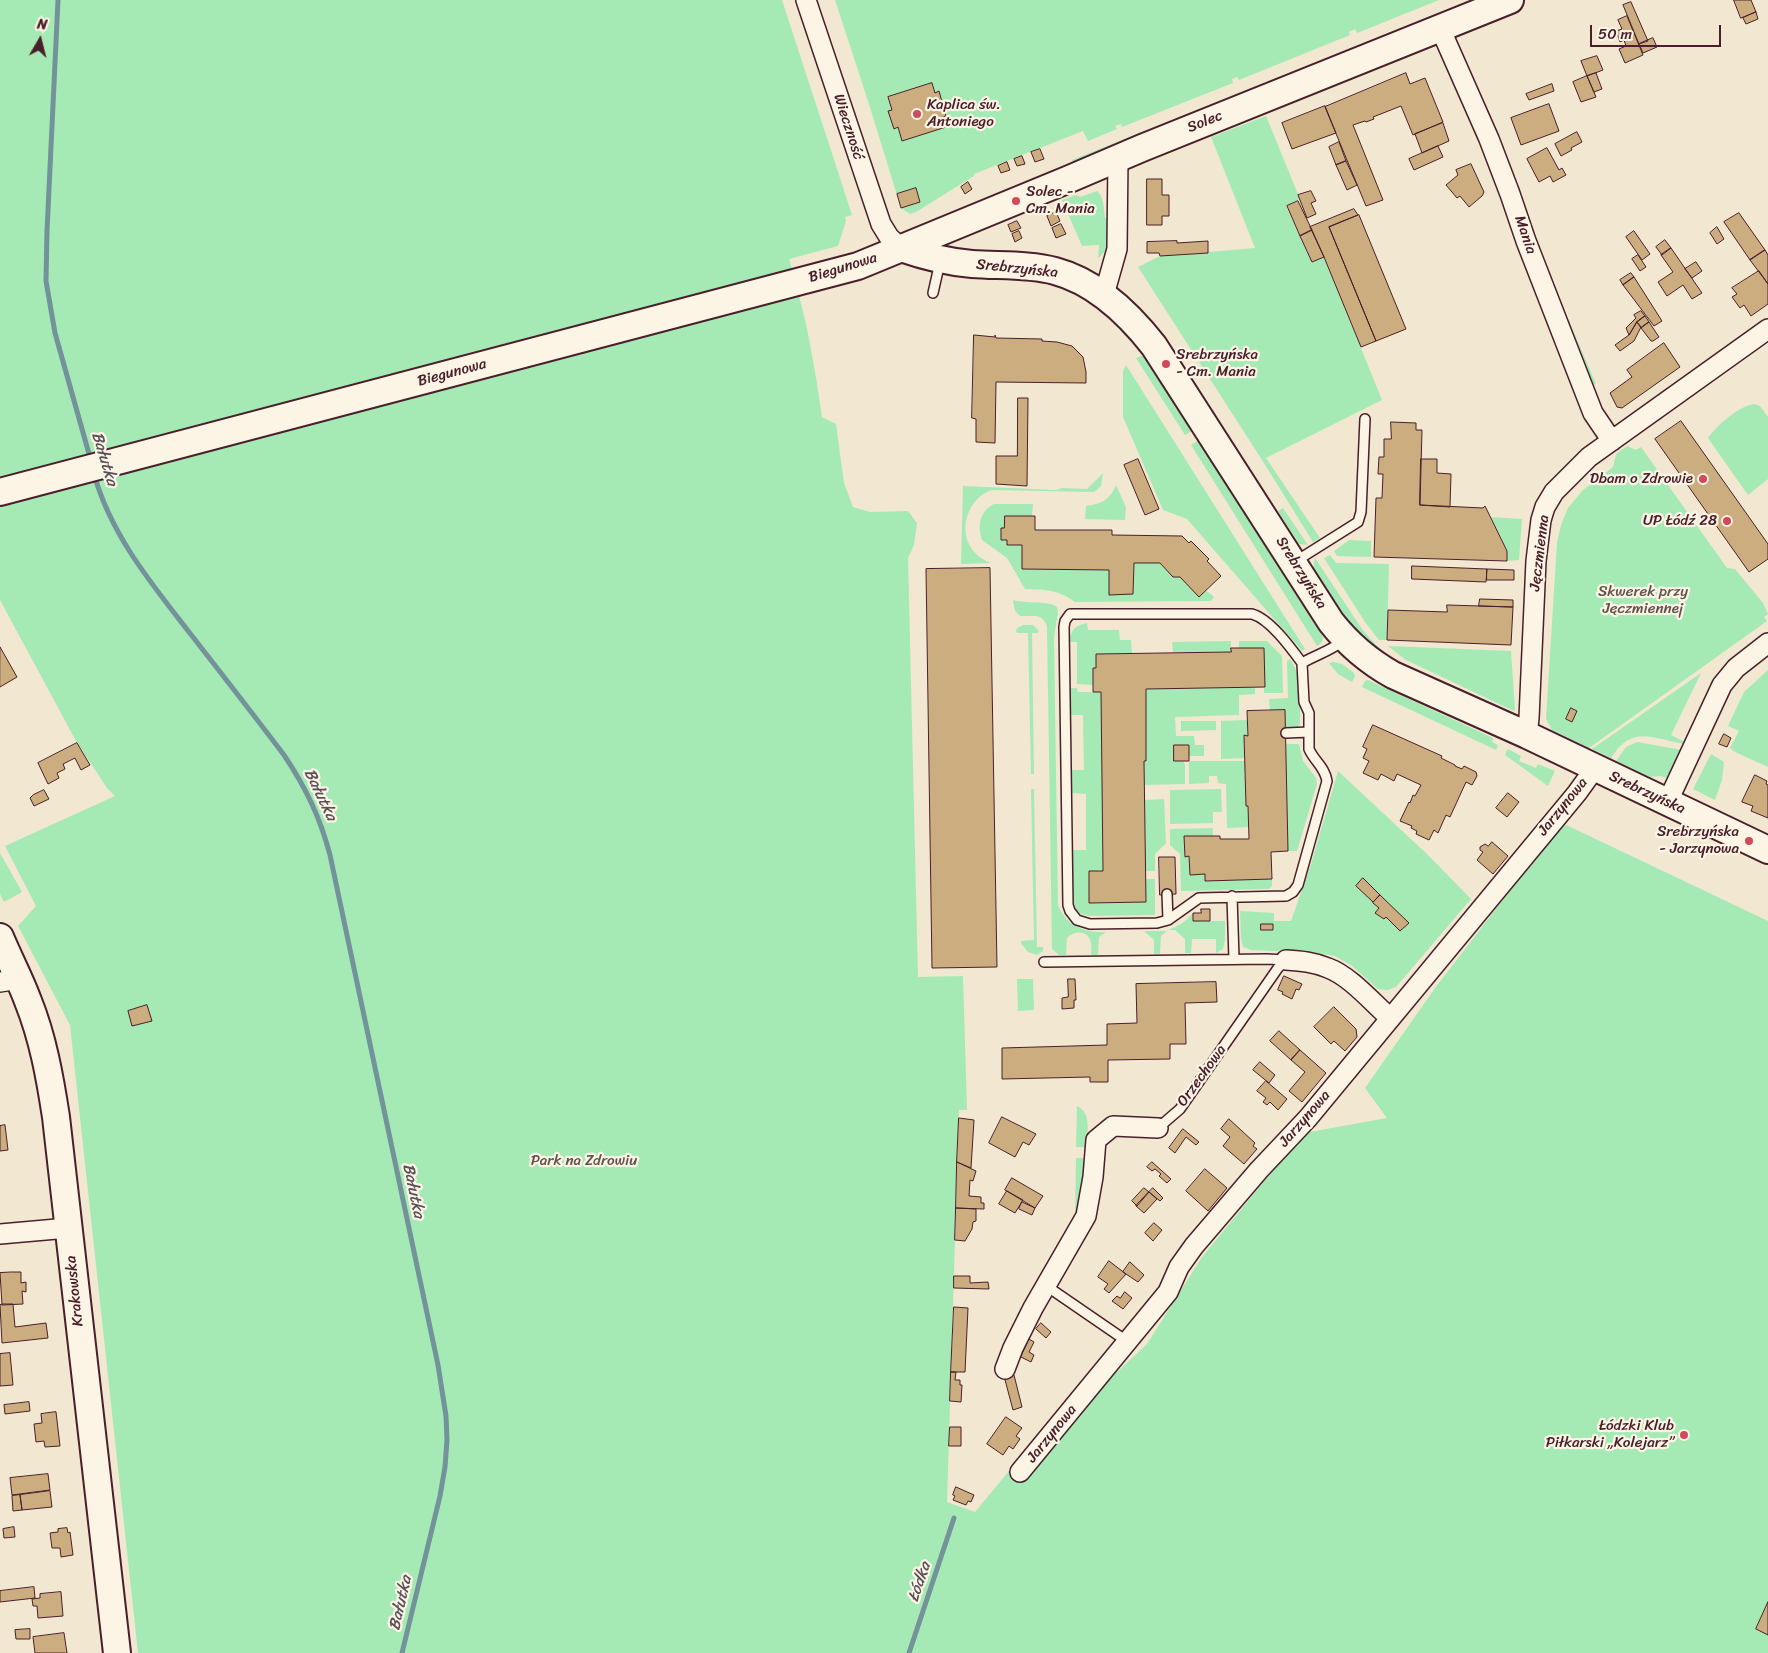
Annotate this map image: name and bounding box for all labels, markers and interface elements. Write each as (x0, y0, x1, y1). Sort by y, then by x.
text: N (36, 12, 49, 38)
north arrow (15, 15, 65, 65)
scale bar (1593, 15, 1724, 47)
text: 50 m (1598, 21, 1632, 47)
street label: Wieczność (829, 92, 867, 162)
place label: Kaplica św. Antoniego (927, 96, 1001, 131)
street label: Solec (1185, 107, 1225, 137)
marker: Kaplica św. Antoniego (911, 108, 923, 120)
place label: Solec - Cm. Mania (1026, 183, 1095, 218)
marker: Solec - Cm. Mania (1010, 195, 1022, 207)
street label: Mania (1510, 213, 1540, 257)
street label: Biegunowa (807, 249, 879, 287)
street label: Srebrzyńska (975, 256, 1059, 282)
place label: Srebrzyńska - Cm. Mania (1176, 346, 1258, 381)
street label: Biegunowa (416, 355, 488, 391)
marker: Srebrzyńska - Cm. Mania (1160, 358, 1172, 370)
water label: Bałutka (87, 430, 121, 488)
place label: Dbam o Zdrowie (1590, 470, 1693, 488)
marker: Dbam o Zdrowie (1697, 473, 1709, 485)
place label: UP Łódź 28 (1643, 512, 1717, 530)
street label: Jęczmienna (1526, 514, 1554, 592)
marker: UP Łódź 28 (1721, 515, 1733, 527)
street label: Srebrzyńska (1272, 533, 1330, 613)
park label: Skwerek przy Jęczmiennej (1598, 583, 1688, 618)
water label: Bałutka (299, 766, 341, 824)
street label: Srebrzyńska (1606, 767, 1688, 819)
street label: Jarzynowa (1534, 774, 1592, 840)
place label: Srebrzyńska - Jarzynowa (1657, 823, 1739, 858)
marker: Srebrzyńska - Jarzynowa (1743, 835, 1755, 847)
street label: Orzechowa (1174, 1042, 1230, 1110)
street label: Jarzynowa (1276, 1087, 1334, 1151)
park label: Park na Zdrowiu (531, 1152, 637, 1170)
water label: Bałutka (398, 1162, 428, 1220)
street label: Krakowska (62, 1255, 88, 1327)
street label: Jarzynowa (1023, 1401, 1081, 1467)
place label: Łódzki Klub Piłkarski „Kolejarz” (1546, 1417, 1674, 1452)
marker: Łódzki Klub Piłkarski „Kolejarz” (1678, 1429, 1690, 1441)
water label: Łódka (904, 1560, 936, 1604)
water label: Bałutka (385, 1574, 417, 1632)

